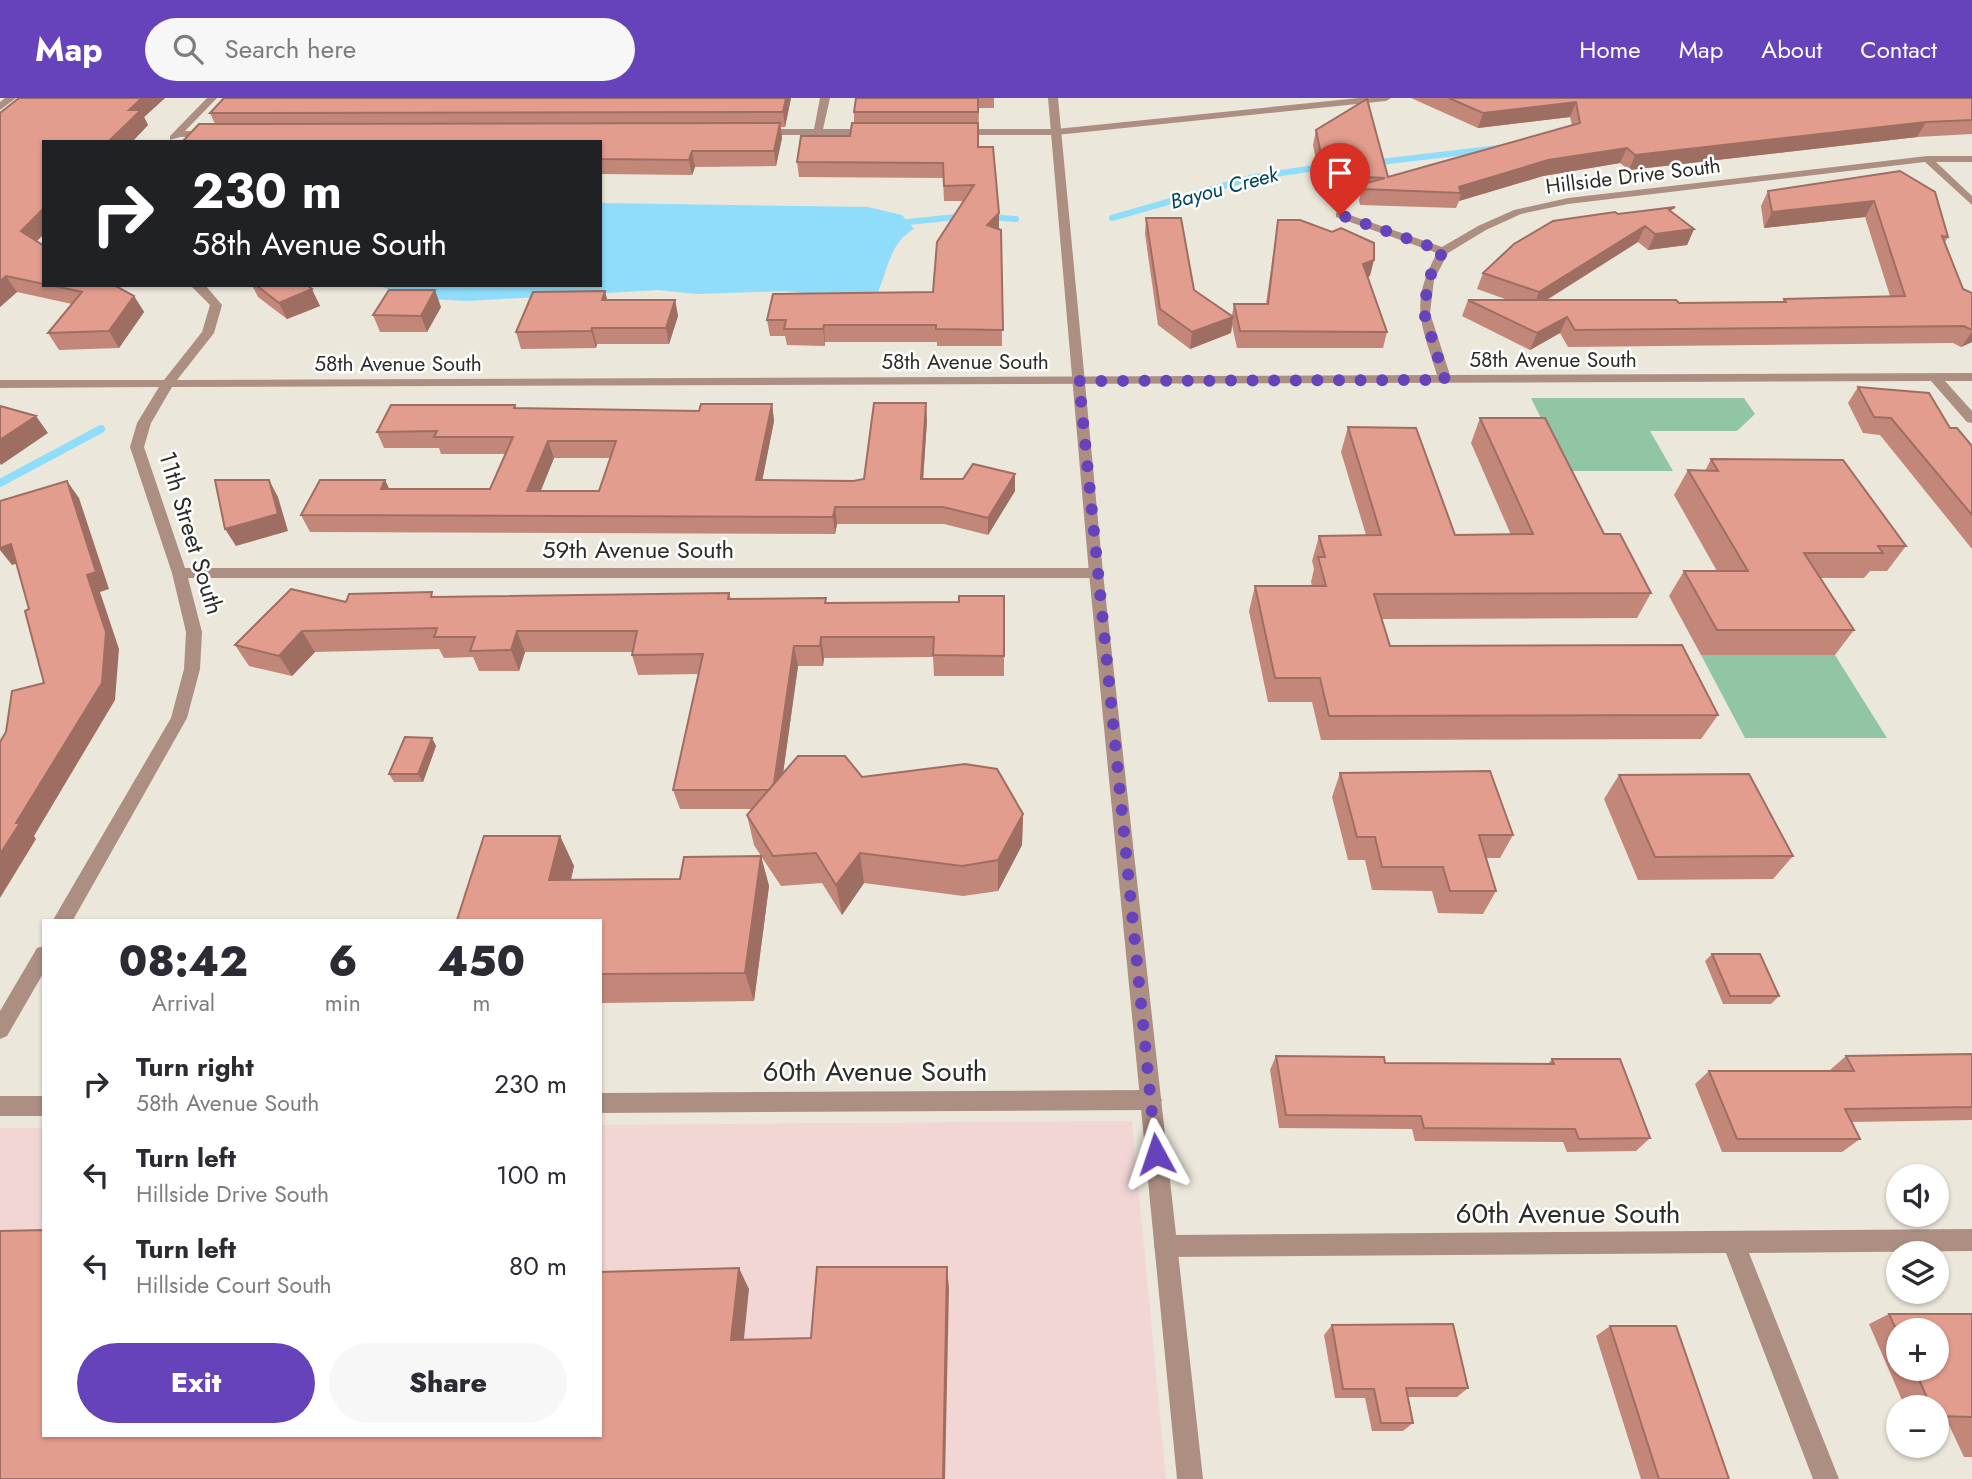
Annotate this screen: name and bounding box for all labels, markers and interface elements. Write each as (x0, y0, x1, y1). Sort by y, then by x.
search box (145, 18, 635, 81)
text: Map (35, 26, 103, 73)
icon: search (169, 30, 207, 68)
text: Search here (225, 30, 356, 68)
text: Home (1579, 32, 1641, 67)
text: Map (1679, 32, 1723, 67)
text: About (1761, 32, 1822, 67)
text: Contact (1860, 32, 1937, 67)
pin (1310, 143, 1370, 215)
street label: Hillside Drive South (1544, 150, 1722, 202)
icon: arrive (1321, 154, 1359, 192)
text: 230 m (192, 156, 342, 226)
water label: Bayou Creek (1167, 159, 1282, 217)
icon: right (77, 168, 168, 259)
text: 58th Avenue South (192, 221, 447, 267)
street label: 58th Avenue South (1469, 345, 1637, 375)
street label: 58th Avenue South (881, 347, 1049, 377)
street label: 58th Avenue South (314, 349, 482, 379)
street label: 11th Street South (150, 447, 233, 619)
street label: 59th Avenue South (542, 532, 734, 567)
text: 08:42 (119, 931, 248, 992)
text: 6 (328, 931, 357, 992)
text: 450 (438, 931, 525, 992)
text: Arrival (152, 986, 215, 1020)
text: min (325, 986, 361, 1020)
text: m (472, 986, 490, 1020)
text: Turn right (136, 1048, 254, 1086)
street label: 60th Avenue South (762, 1051, 988, 1092)
icon: right (77, 1065, 115, 1103)
text: 230 m (494, 1065, 567, 1103)
text: 58th Avenue South (136, 1086, 319, 1120)
position arrow (1119, 1117, 1193, 1191)
text: Turn left (136, 1139, 236, 1177)
icon: left (77, 1156, 115, 1194)
text: 100 m (496, 1156, 567, 1194)
map controls (1886, 1164, 1949, 1458)
button: sound (1886, 1164, 1949, 1227)
text: Hillside Drive South (136, 1177, 329, 1211)
street label: 60th Avenue South (1455, 1193, 1681, 1234)
text: Turn left (136, 1230, 236, 1268)
button: layers (1886, 1241, 1949, 1304)
icon: left (77, 1247, 115, 1285)
text: 80 m (509, 1247, 567, 1285)
text: Hillside Court South (136, 1268, 332, 1302)
button: + (1886, 1318, 1949, 1381)
button: Exit (77, 1343, 315, 1423)
button: Share (329, 1343, 567, 1423)
button: − (1886, 1395, 1949, 1458)

